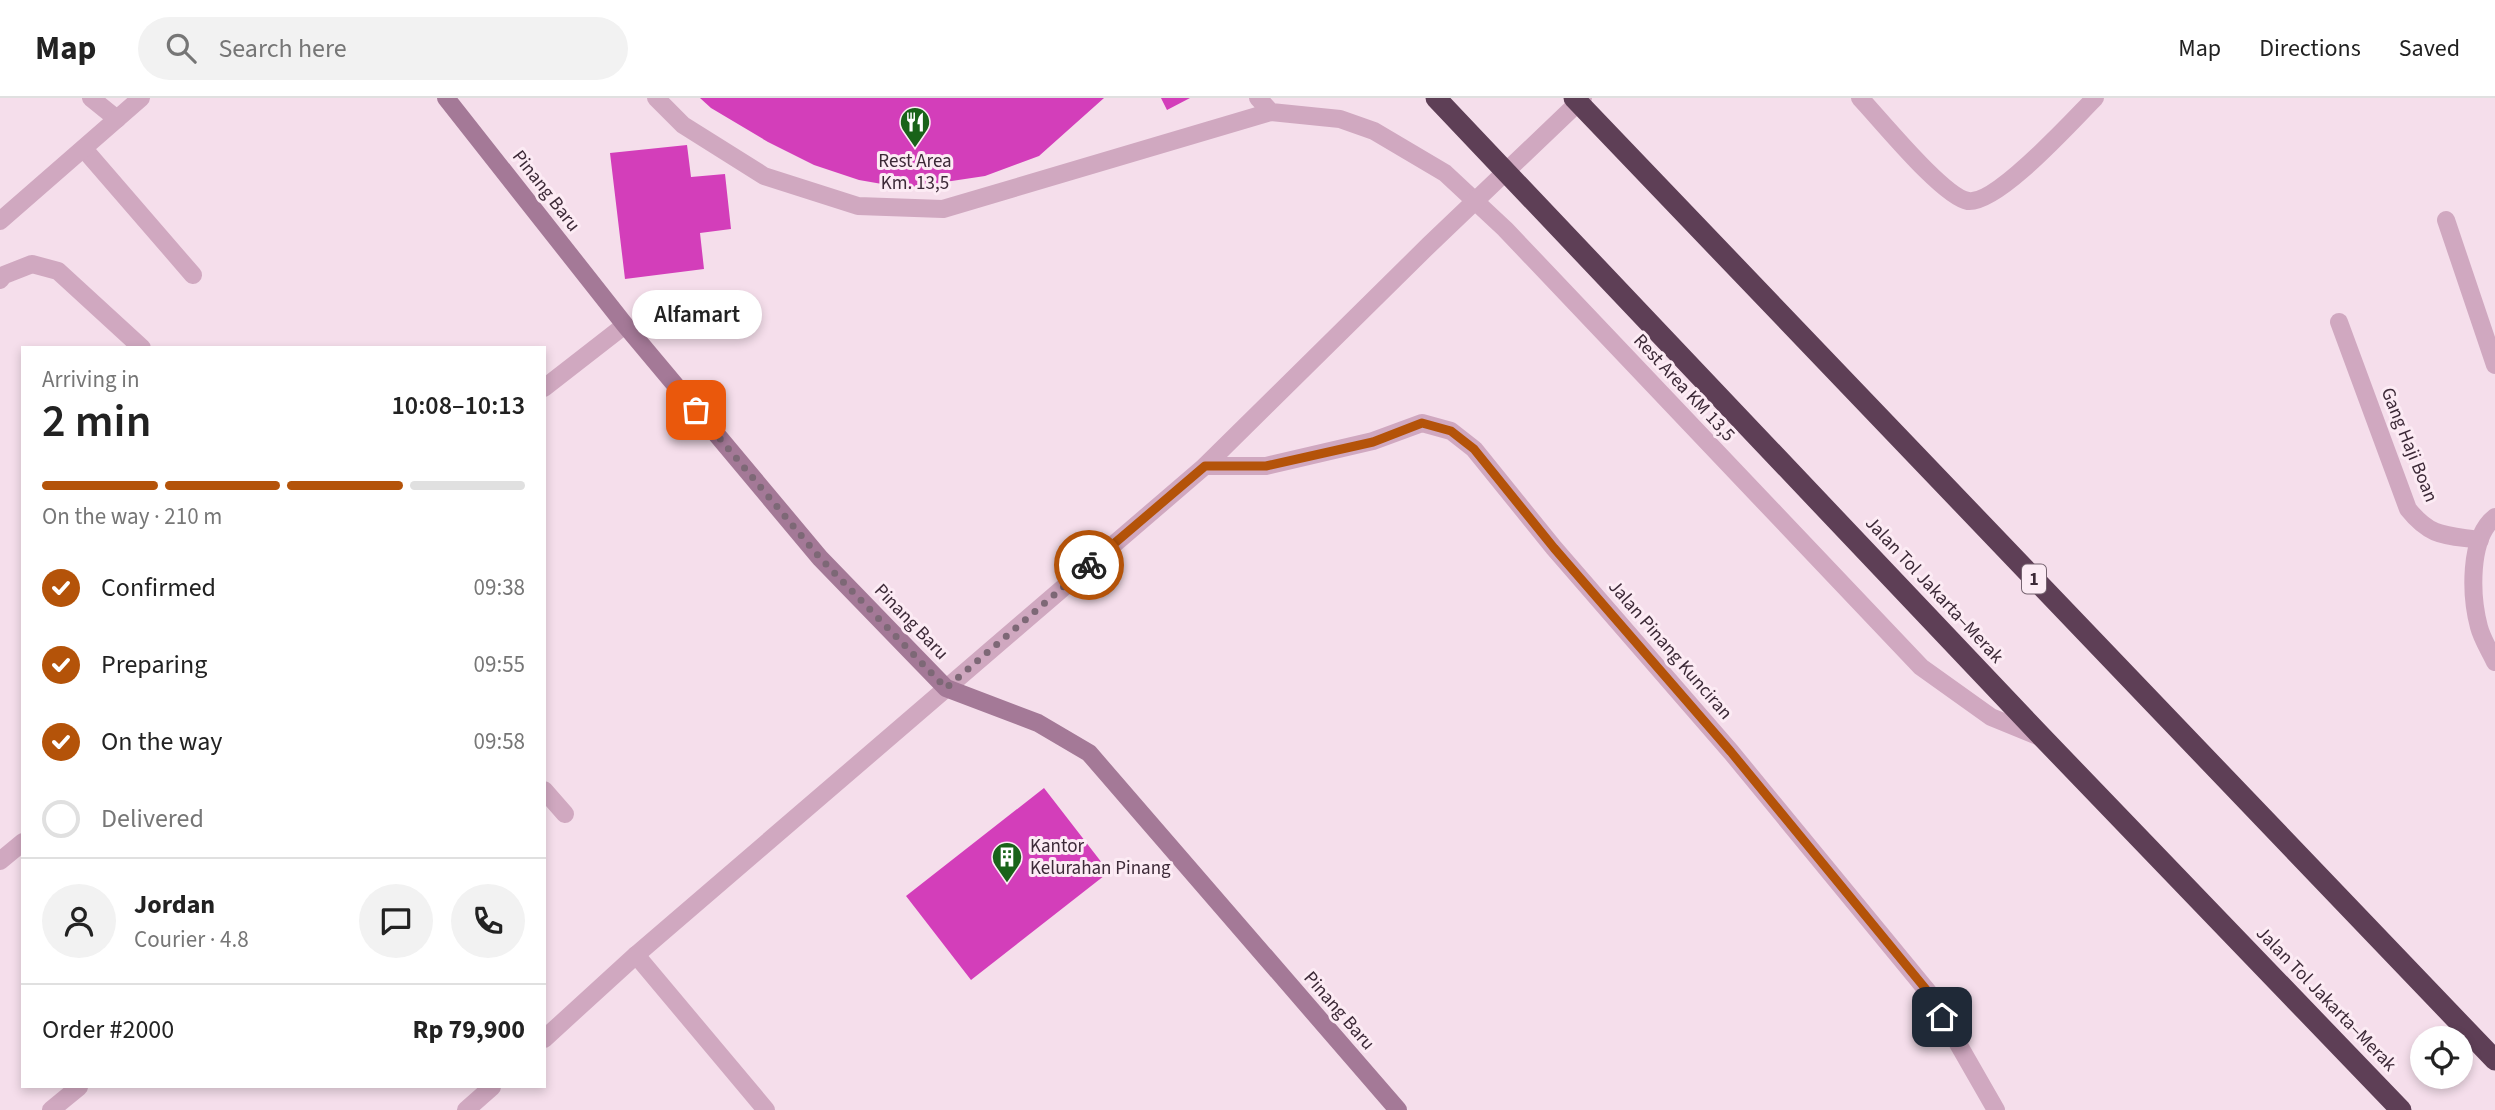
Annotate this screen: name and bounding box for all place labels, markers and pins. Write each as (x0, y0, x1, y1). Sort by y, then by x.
restaurant icon: Rest Area Km. 13,5 (898, 105, 932, 149)
place label: Rest Area Km. 13,5 (878, 148, 952, 197)
callout: Alfamart (631, 291, 761, 340)
pin (666, 380, 726, 440)
place label: Kantor Kelurahan Pinang (1030, 833, 1171, 882)
building icon: Kantor Kelurahan Pinang (990, 840, 1024, 884)
pin (1912, 987, 1972, 1047)

